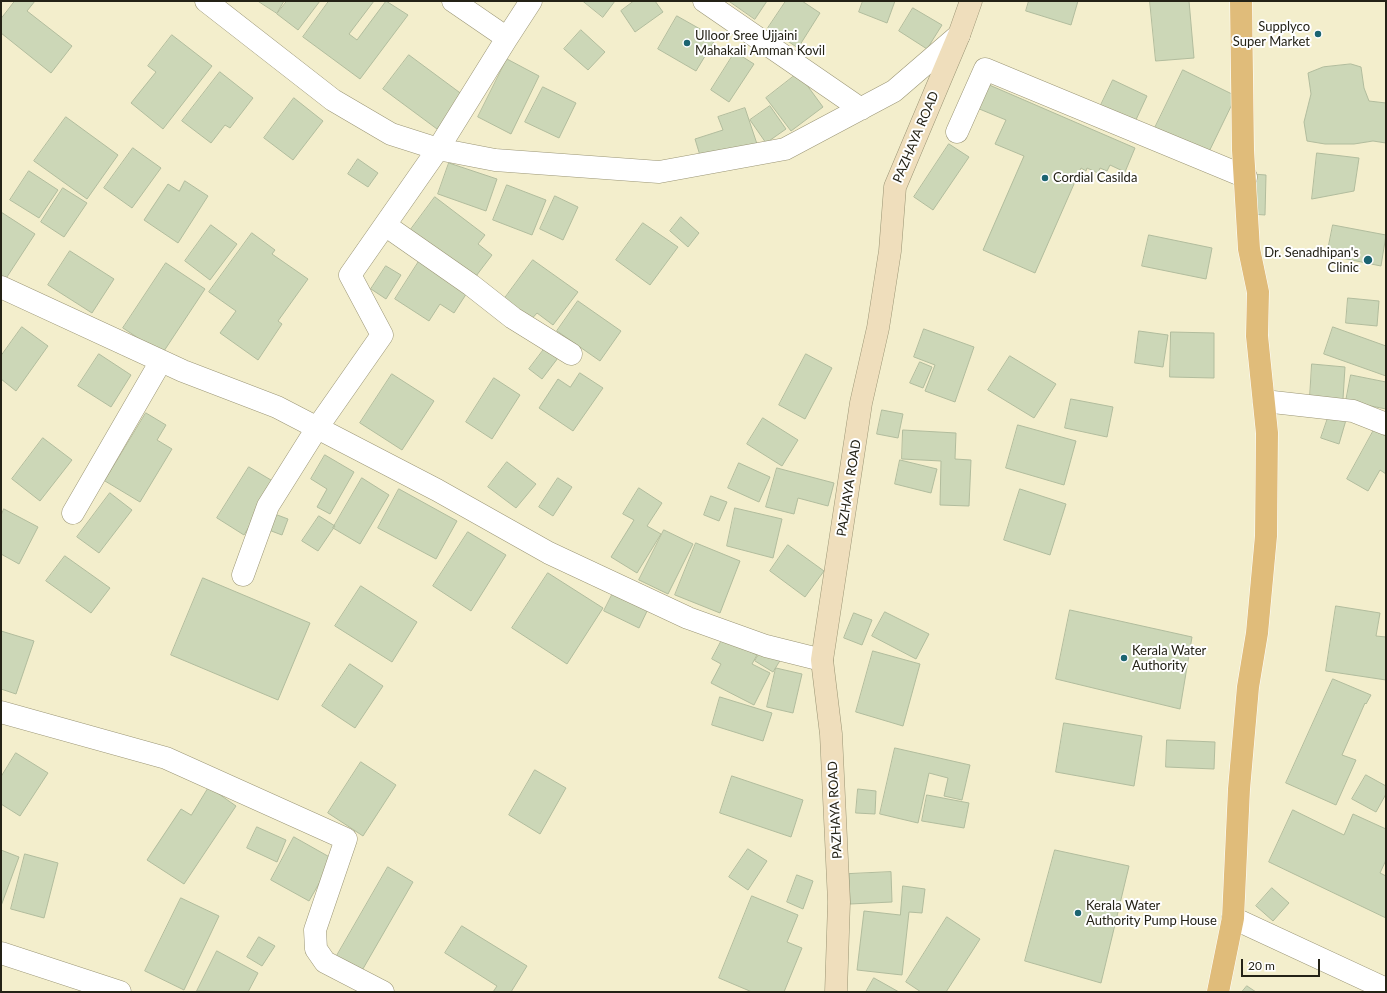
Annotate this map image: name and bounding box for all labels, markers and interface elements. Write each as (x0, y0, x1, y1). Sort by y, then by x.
place label: Supplyco Super Market (1233, 19, 1310, 50)
place label: Ulloor Sree Ujjaini Mahakali Amman Kovil (695, 28, 825, 59)
marker: Supplyco Super Market (1313, 29, 1323, 39)
marker: Ulloor Sree Ujjaini Mahakali Amman Kovil (682, 38, 692, 48)
street label: PAZHAYA ROAD (890, 89, 942, 185)
place label: Cordial Casilda (1053, 170, 1137, 186)
marker: Cordial Casilda (1040, 173, 1050, 183)
place label: Dr. Senadhipan's Clinic (1264, 245, 1359, 276)
marker: Dr. Senadhipan's Clinic (1362, 254, 1374, 266)
street label: PAZHAYA ROAD (834, 438, 864, 538)
place label: Kerala Water Authority (1132, 643, 1206, 674)
marker: Kerala Water Authority (1119, 653, 1129, 663)
street label: PAZHAYA ROAD (825, 761, 845, 859)
place label: Kerala Water Authority Pump House (1086, 898, 1217, 929)
marker: Kerala Water Authority Pump House (1073, 908, 1083, 918)
scale bar (1243, 951, 1322, 977)
text: 20 m (1248, 958, 1275, 973)

